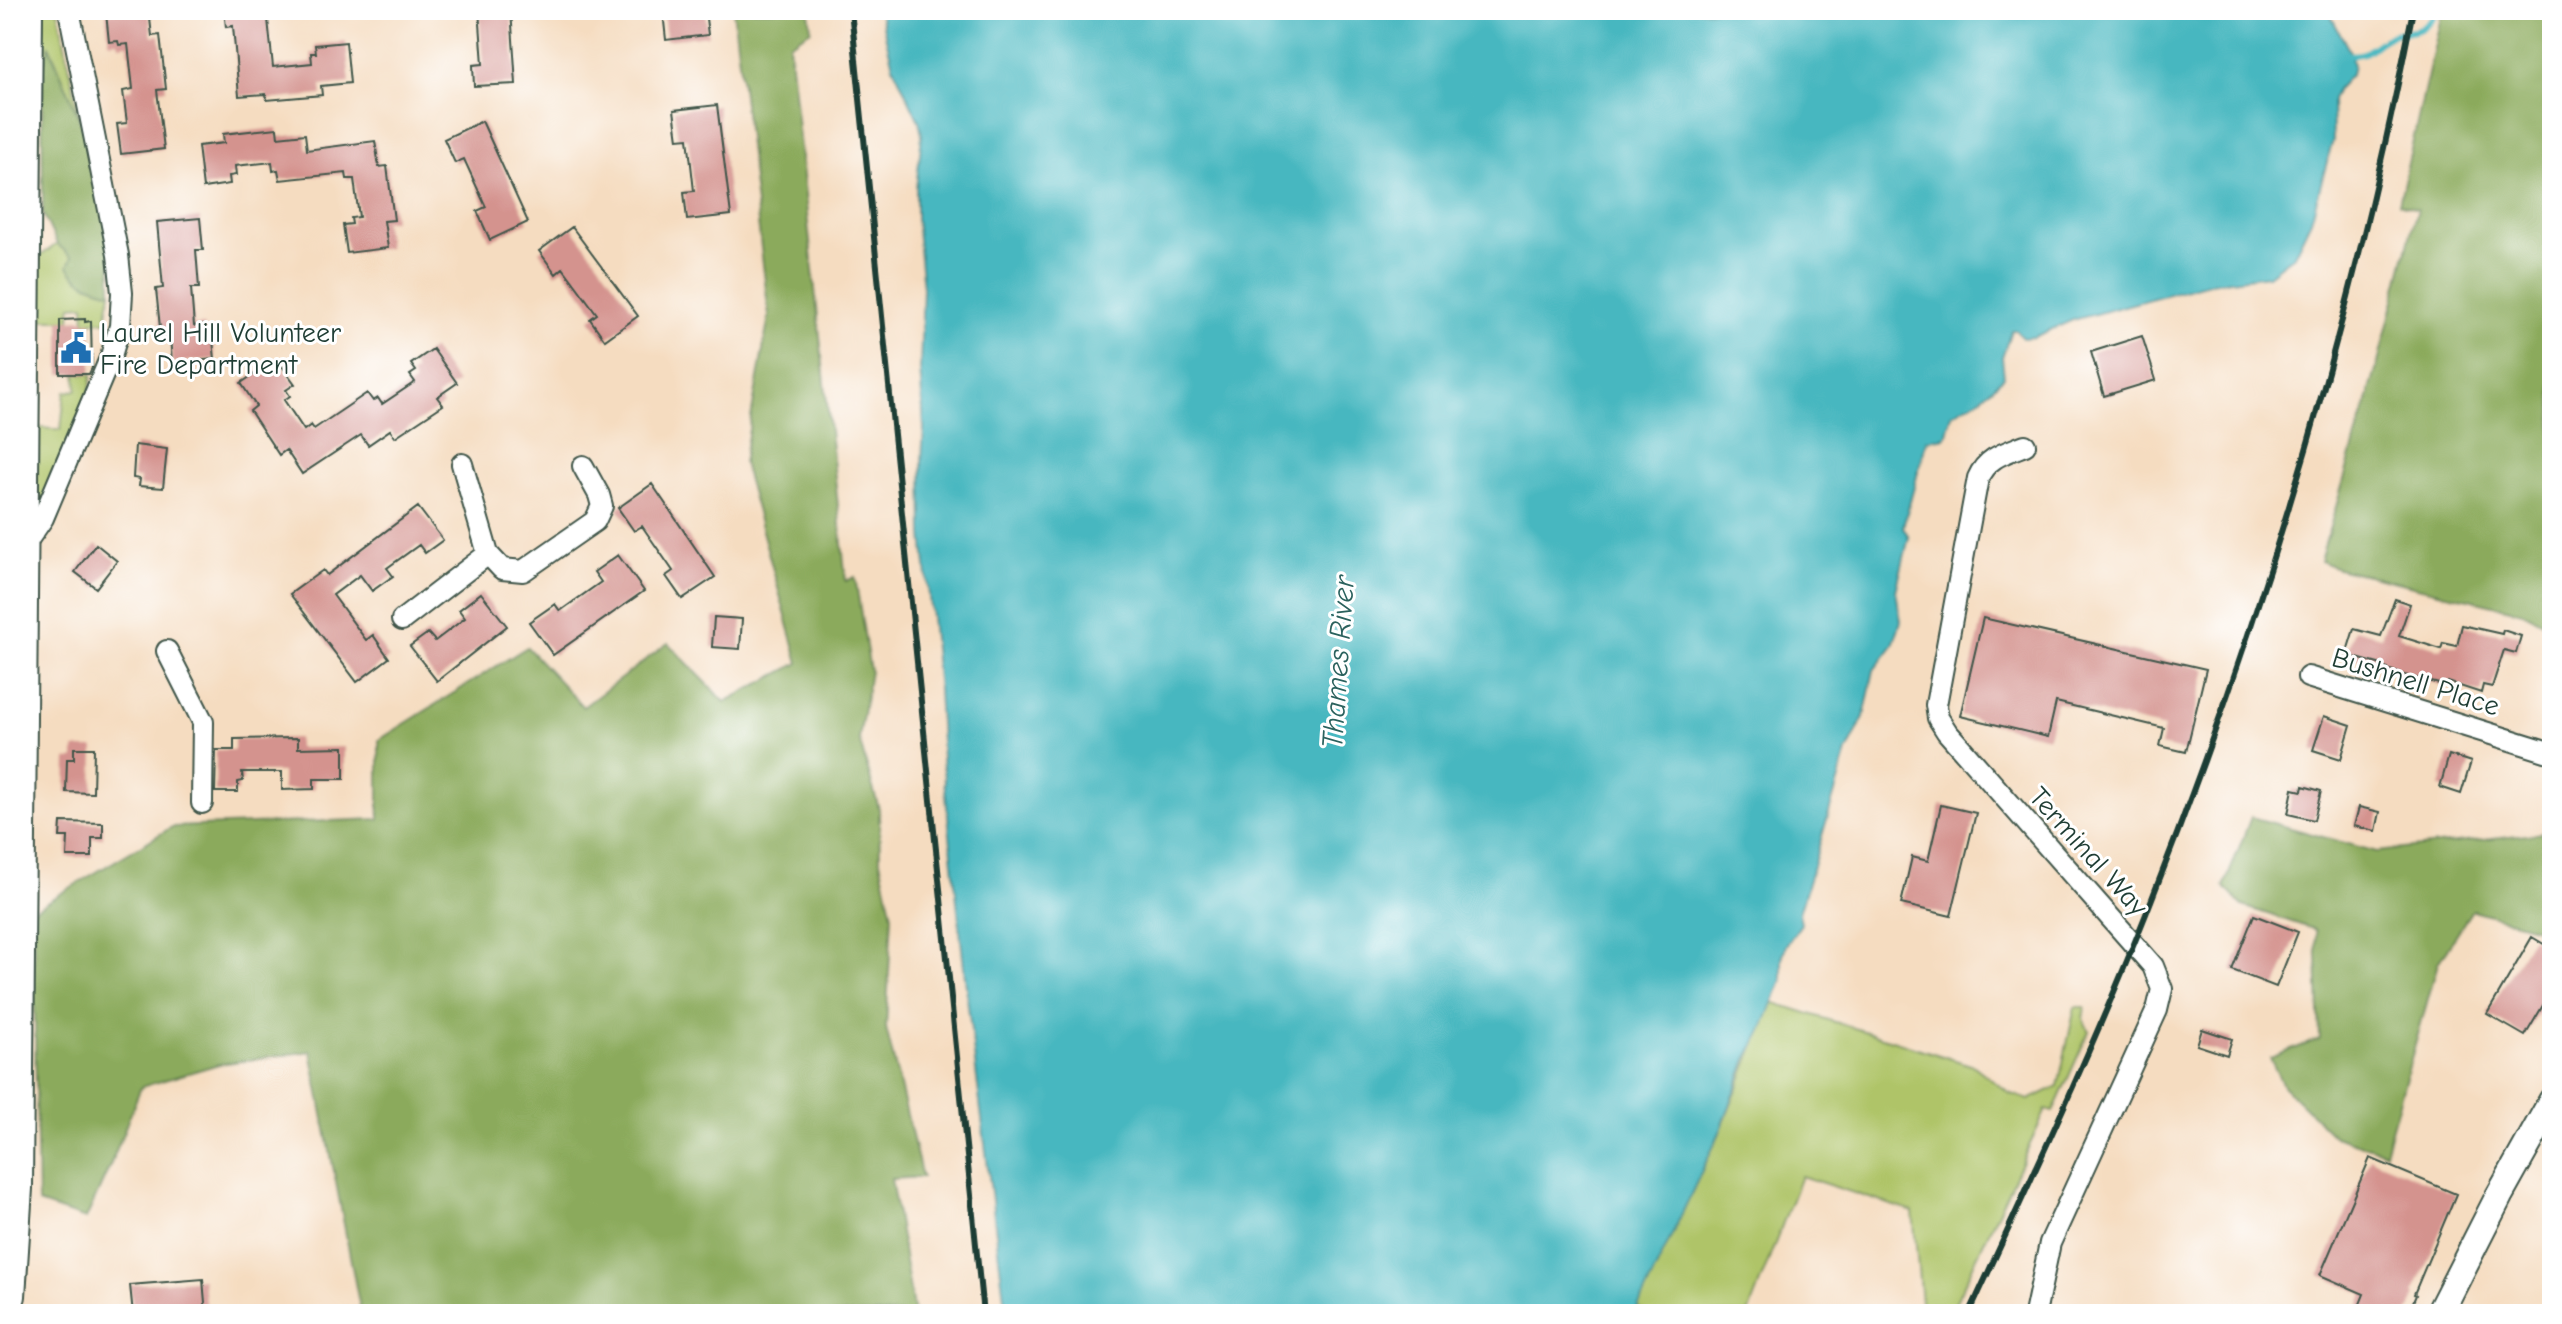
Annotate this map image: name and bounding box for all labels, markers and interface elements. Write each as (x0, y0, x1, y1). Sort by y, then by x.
place label: Laurel Hill Volunteer Fire Department (100, 317, 341, 381)
public building icon: Laurel Hill Volunteer Fire Department (59, 331, 93, 365)
water label: Thames River (1315, 573, 1362, 750)
street label: Bushnell Place (2328, 641, 2503, 723)
street label: Terminal Way (2022, 781, 2155, 923)

